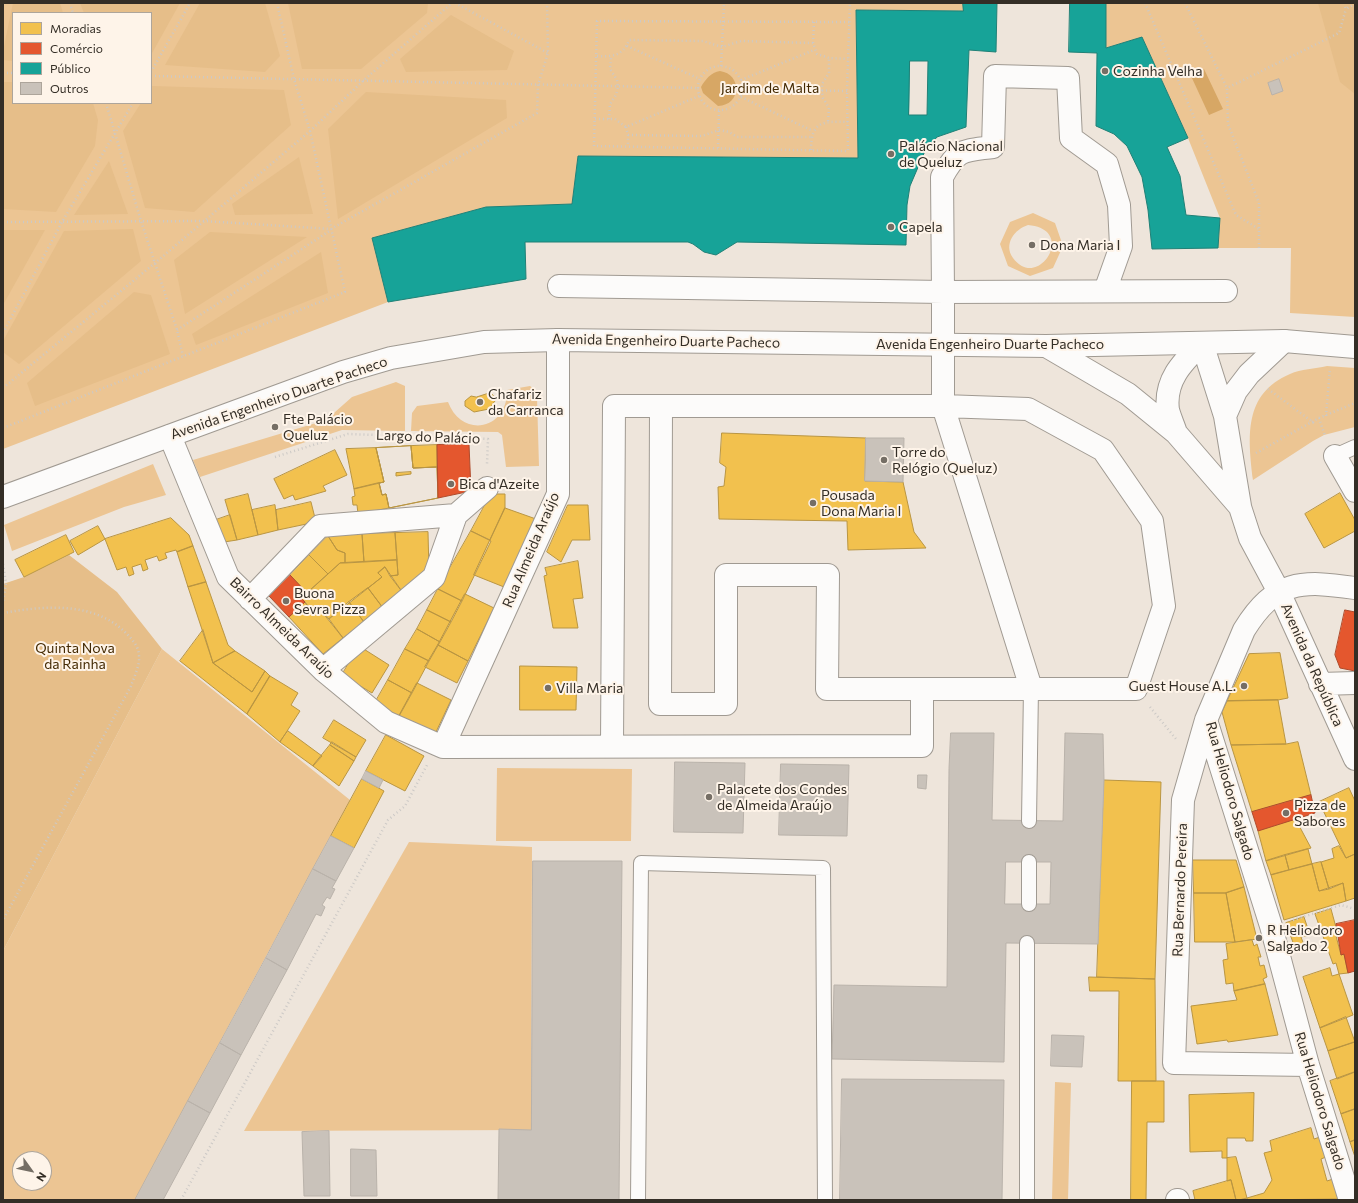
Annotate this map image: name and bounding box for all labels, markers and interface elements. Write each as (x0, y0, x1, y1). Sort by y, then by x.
legend (12, 12, 152, 104)
text: Moradias (50, 21, 101, 35)
text: Comércio (50, 41, 103, 55)
text: Público (50, 61, 91, 75)
place label: Cozinha Velha (1113, 63, 1202, 79)
marker: Cozinha Velha (1100, 66, 1110, 76)
park label: Jardim de Malta (721, 80, 819, 96)
text: Outros (50, 81, 89, 95)
place label: Palácio Nacional de Queluz (899, 138, 1003, 170)
marker: Palácio Nacional de Queluz (886, 149, 896, 159)
place label: Capela (899, 219, 942, 235)
marker: Capela (886, 222, 896, 232)
place label: Dona Maria I (1040, 237, 1120, 253)
marker: Dona Maria I (1027, 240, 1037, 250)
street label: Avenida Engenheiro Duarte Pacheco (552, 331, 780, 351)
street label: Avenida Engenheiro Duarte Pacheco (876, 336, 1104, 352)
street label: Avenida Engenheiro Duarte Pacheco (168, 353, 390, 443)
place label: Chafariz da Carranca (488, 386, 564, 418)
marker: Chafariz da Carranca (475, 397, 485, 407)
place label: Fte Palácio Queluz (283, 411, 353, 444)
marker: Fte Palácio Queluz (270, 422, 280, 432)
street label: Largo do Palácio (376, 427, 480, 447)
place label: Torre do Relógio (Queluz) (892, 444, 998, 476)
marker: Torre do Relógio (Queluz) (879, 455, 889, 465)
place label: Bica d'Azeite (459, 476, 539, 492)
marker: Bica d'Azeite (446, 479, 456, 489)
place label: Pousada Dona Maria I (821, 487, 901, 520)
street label: Rua Almeida Araújo (499, 490, 563, 610)
marker: Pousada Dona Maria I (808, 498, 818, 508)
street label: Bairro Almeida Araújo (226, 574, 338, 682)
place label: Buona Sevra Pizza (294, 585, 366, 618)
marker: Buona Sevra Pizza (281, 596, 291, 606)
street label: Avenida da República (1277, 601, 1347, 729)
park label: Quinta Nova da Rainha (35, 640, 115, 672)
place label: Guest House A.L. (1128, 678, 1236, 694)
place label: Villa Maria (556, 680, 623, 696)
marker: Guest House A.L. (1239, 681, 1249, 691)
marker: Villa Maria (543, 683, 553, 693)
street label: Rua Heliodoro Salgado (1202, 720, 1258, 862)
place label: Palacete dos Condes de Almeida Araújo (717, 781, 847, 814)
marker: Palacete dos Condes de Almeida Araújo (704, 792, 714, 802)
place label: Pizza de Sabores (1294, 797, 1346, 830)
marker: Pizza de Sabores (1281, 808, 1291, 818)
street label: Rua Bernardo Pereira (1169, 823, 1191, 957)
place label: R Heliodoro Salgado 2 (1267, 922, 1343, 954)
marker: R Heliodoro Salgado 2 (1254, 933, 1264, 943)
street label: Rua Heliodoro Salgado (1291, 1030, 1349, 1172)
north arrow (12, 1151, 52, 1191)
text: N (34, 1170, 49, 1184)

